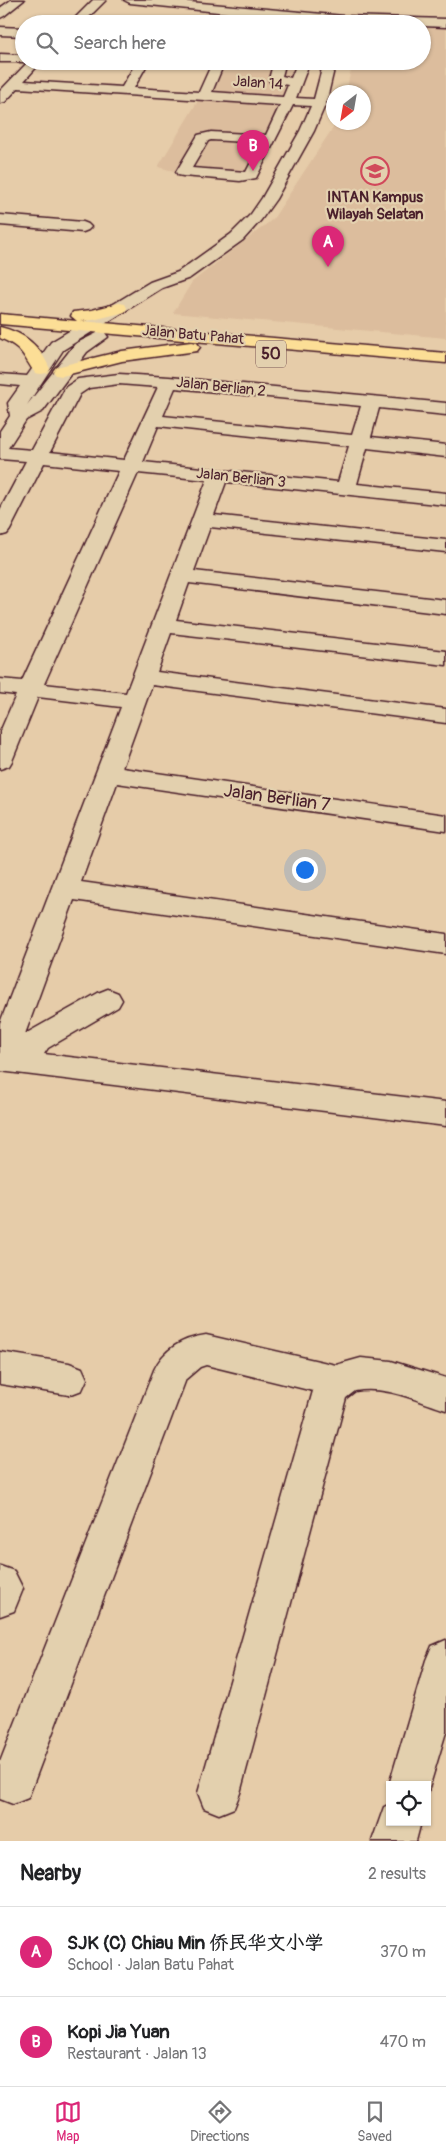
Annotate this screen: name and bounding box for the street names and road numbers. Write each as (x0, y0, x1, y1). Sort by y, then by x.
street label: Jalan 14 (232, 72, 284, 94)
street label: Jalan Batu Pahat (141, 321, 246, 349)
road number: 50 (256, 340, 286, 368)
street label: Jalan Berlian 2 (175, 373, 267, 401)
street label: Jalan Berlian 3 (195, 464, 287, 492)
street label: Jalan Berlian 7 (222, 779, 332, 817)

